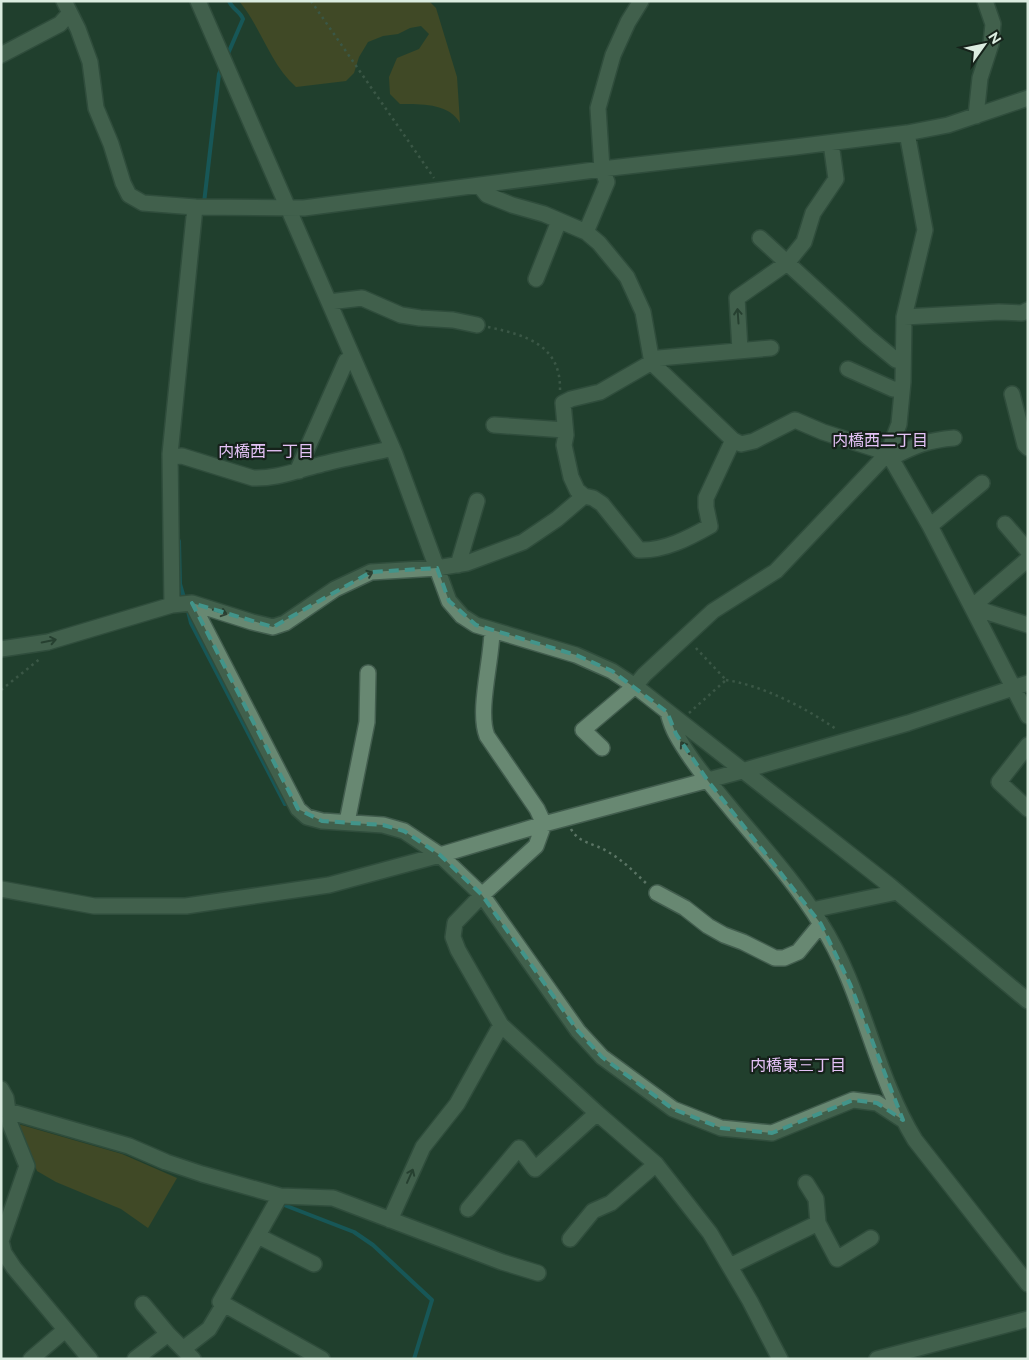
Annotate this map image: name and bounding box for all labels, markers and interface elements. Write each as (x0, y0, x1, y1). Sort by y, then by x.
north arrow (959, 20, 1009, 70)
text: N (985, 29, 1005, 47)
one-way arrow (733, 308, 742, 324)
district label: 内橋西二丁目 (832, 431, 928, 450)
district label: 内橋西一丁目 (218, 442, 314, 461)
one-way arrow (358, 570, 373, 579)
one-way arrow (211, 607, 227, 617)
one-way arrow (41, 636, 57, 646)
one-way arrow (680, 741, 690, 755)
district label: 内橋東三丁目 (750, 1056, 846, 1075)
one-way arrow (406, 1169, 415, 1184)

